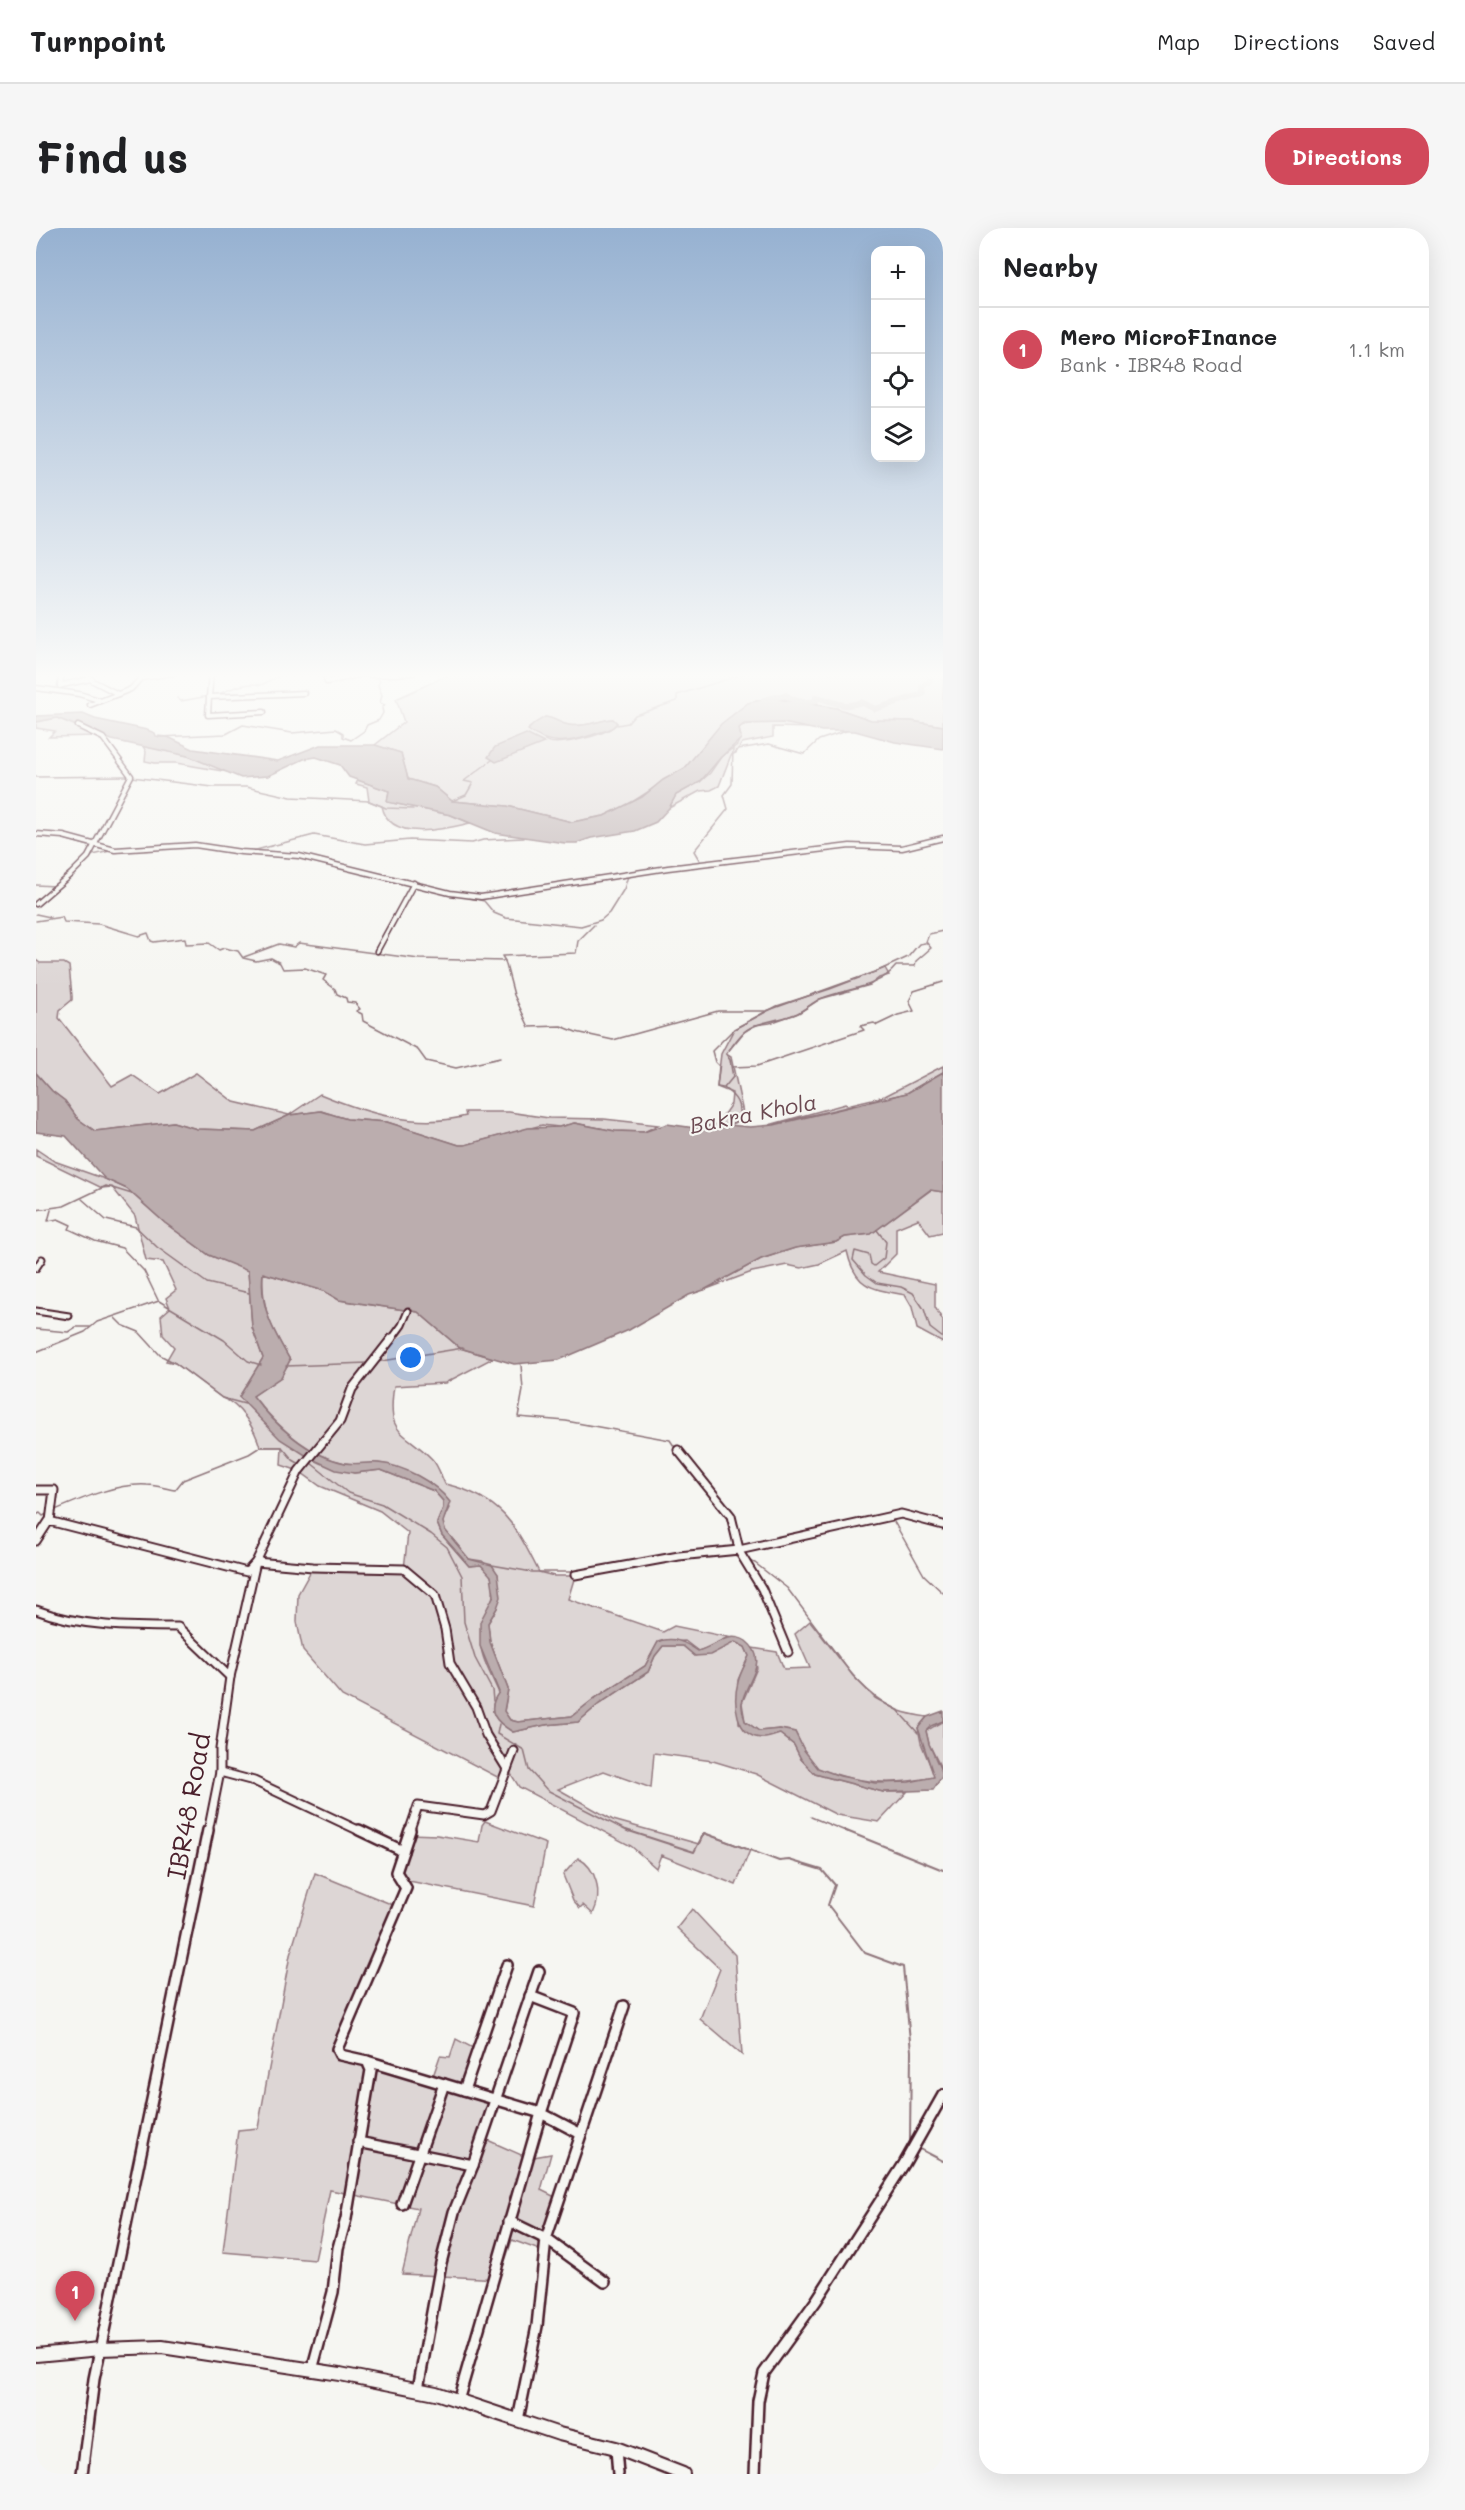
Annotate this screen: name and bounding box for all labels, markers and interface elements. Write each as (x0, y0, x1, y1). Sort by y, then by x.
text: Turnpoint (30, 23, 166, 59)
text: Map (1157, 28, 1200, 55)
text: Directions (1233, 28, 1340, 55)
text: Saved (1373, 28, 1435, 55)
button: Directions (1265, 128, 1429, 185)
text: Find us (36, 129, 188, 184)
map controls (871, 246, 925, 462)
button: + (871, 246, 925, 300)
text: Nearby (1003, 250, 1098, 284)
button: − (871, 300, 925, 354)
text: Mero MicroFInance (1060, 322, 1277, 351)
text: 1 (1018, 336, 1027, 362)
text: 1.1 km (1348, 336, 1405, 362)
text: Bank · IBR48 Road (1060, 351, 1242, 377)
button: locate (871, 354, 925, 408)
button: layers (871, 408, 925, 462)
water label: Bakra Khola (687, 1086, 819, 1140)
your location (396, 1343, 425, 1372)
street label: IBR48 Road (158, 1730, 218, 1882)
pin: 1 (56, 2272, 94, 2321)

